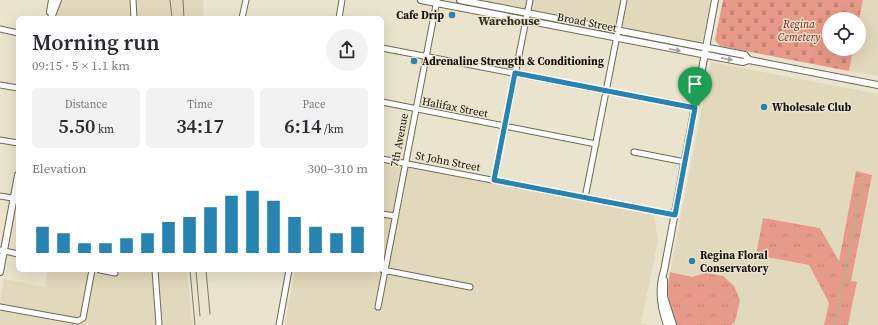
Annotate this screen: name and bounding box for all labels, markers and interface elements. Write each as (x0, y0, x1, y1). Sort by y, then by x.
place label: Cafe Drip (396, 8, 444, 23)
street label: Broad Street (556, 9, 618, 36)
marker: Cafe Drip (447, 10, 457, 20)
map controls (822, 12, 866, 56)
button: locate (822, 12, 866, 56)
district label: Warehouse (478, 13, 540, 29)
park label: Regina Cemetery (778, 17, 821, 45)
text: Morning run (32, 27, 160, 57)
button: share (326, 29, 368, 71)
one-way arrow (669, 47, 682, 53)
place label: Adrenaline Strength & Conditioning (422, 54, 604, 69)
marker: Adrenaline Strength & Conditioning (409, 56, 419, 66)
text: 09:15 · 5 × 1.1 km (32, 57, 130, 74)
one-way arrow (721, 57, 733, 63)
pin (678, 67, 712, 108)
icon: arrive (684, 73, 706, 95)
street label: Halifax Street (421, 94, 490, 121)
text: Distance (65, 97, 107, 112)
text: Time (187, 97, 213, 112)
text: Pace (302, 97, 326, 112)
place label: Wholesale Club (772, 100, 851, 115)
marker: Wholesale Club (759, 102, 769, 112)
text: 5.50 (58, 112, 95, 140)
text: 34:17 (176, 112, 224, 140)
text: 6:14 (284, 112, 322, 140)
street label: 7th Avenue (387, 112, 412, 168)
text: km (95, 122, 114, 137)
text: /km (322, 122, 344, 137)
street label: St John Street (414, 148, 482, 175)
text: Elevation (32, 160, 86, 177)
text: 300–310 m (308, 160, 368, 177)
place label: Regina Floral Conservatory (700, 248, 769, 276)
marker: Regina Floral Conservatory (687, 256, 697, 266)

